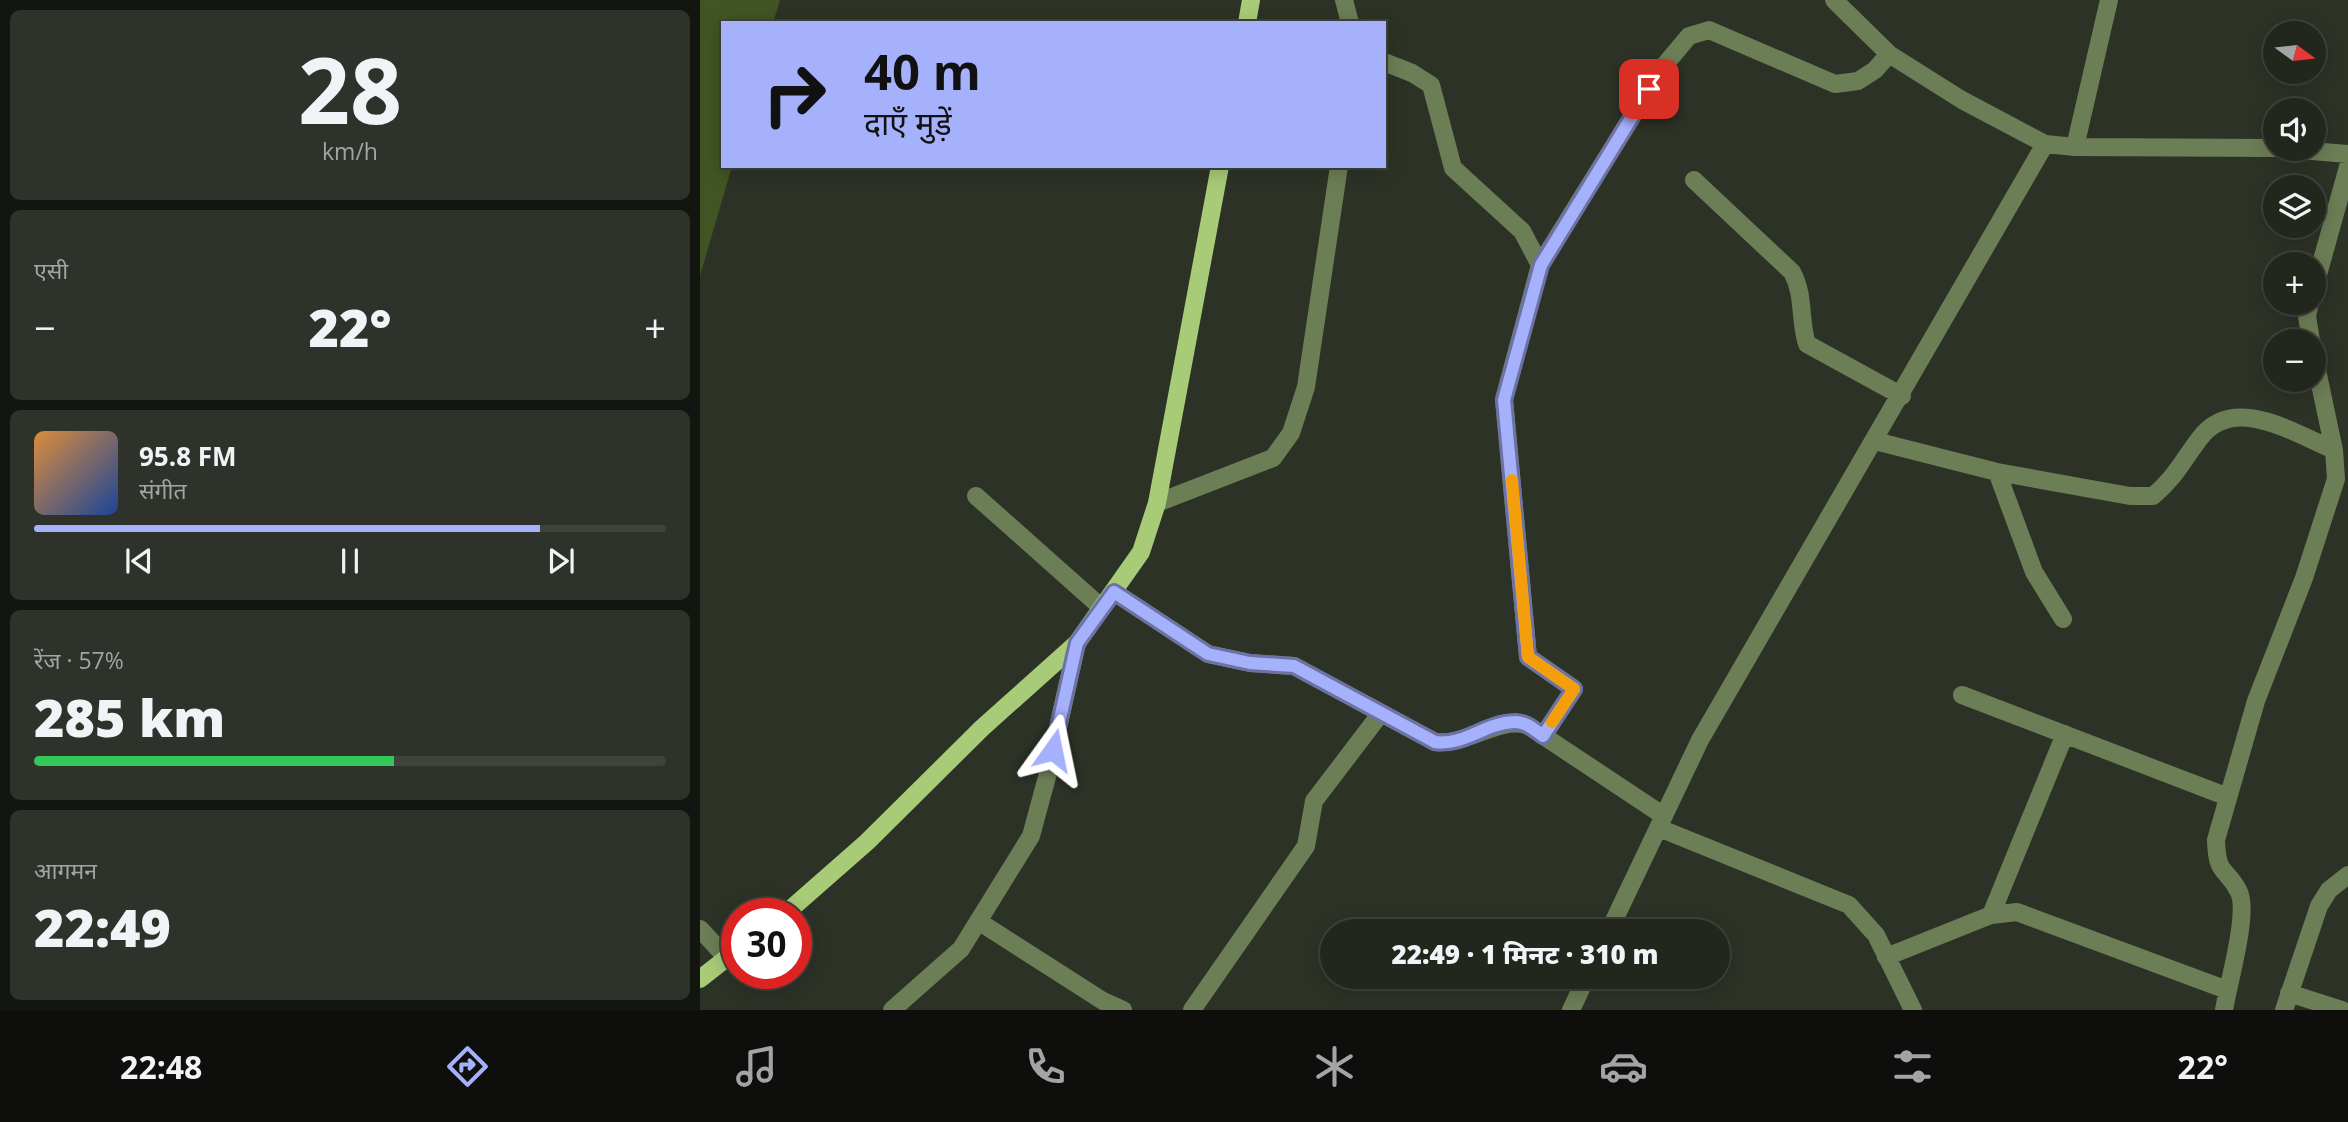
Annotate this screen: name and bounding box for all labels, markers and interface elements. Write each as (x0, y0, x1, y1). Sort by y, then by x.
north arrow (2263, 21, 2326, 84)
map controls (2263, 21, 2326, 392)
text: 28 (298, 27, 402, 151)
text: 40 m (864, 38, 981, 104)
icon: right (749, 49, 840, 140)
pin (1619, 59, 1679, 119)
icon: arrive (1630, 70, 1668, 108)
button: sound (2263, 98, 2326, 161)
text: दाएँ मुड़ें (864, 101, 952, 144)
text: km/h (322, 135, 378, 167)
button: layers (2263, 175, 2326, 238)
button: + (2263, 252, 2326, 315)
text: एसी (34, 254, 68, 286)
text: 22° (309, 291, 391, 362)
text: − (34, 301, 56, 353)
text: + (644, 301, 666, 353)
button: − (2263, 329, 2326, 392)
text: 95.8 FM (139, 438, 237, 474)
text: संगीत (139, 474, 187, 506)
icon: previous (120, 542, 158, 580)
icon: pause (331, 542, 369, 580)
icon: next (542, 542, 580, 580)
text: रेंज · 57% (34, 644, 124, 676)
text: 285 km (34, 681, 225, 752)
position arrow (1016, 713, 1090, 787)
text: आगमन (34, 854, 97, 886)
text: 22:49 (34, 891, 171, 962)
speed limit sign: 30 (721, 898, 812, 989)
text: 22:49 · 1 मिनट · 310 m (1392, 936, 1658, 972)
icon: directions (443, 1042, 492, 1091)
icon: music (732, 1042, 781, 1091)
icon: phone (1021, 1042, 1070, 1091)
icon: climate (1310, 1042, 1359, 1091)
icon: car (1599, 1042, 1648, 1091)
icon: filters (1888, 1042, 1937, 1091)
text: 22:48 (120, 1045, 202, 1088)
text: 22° (2178, 1045, 2228, 1088)

